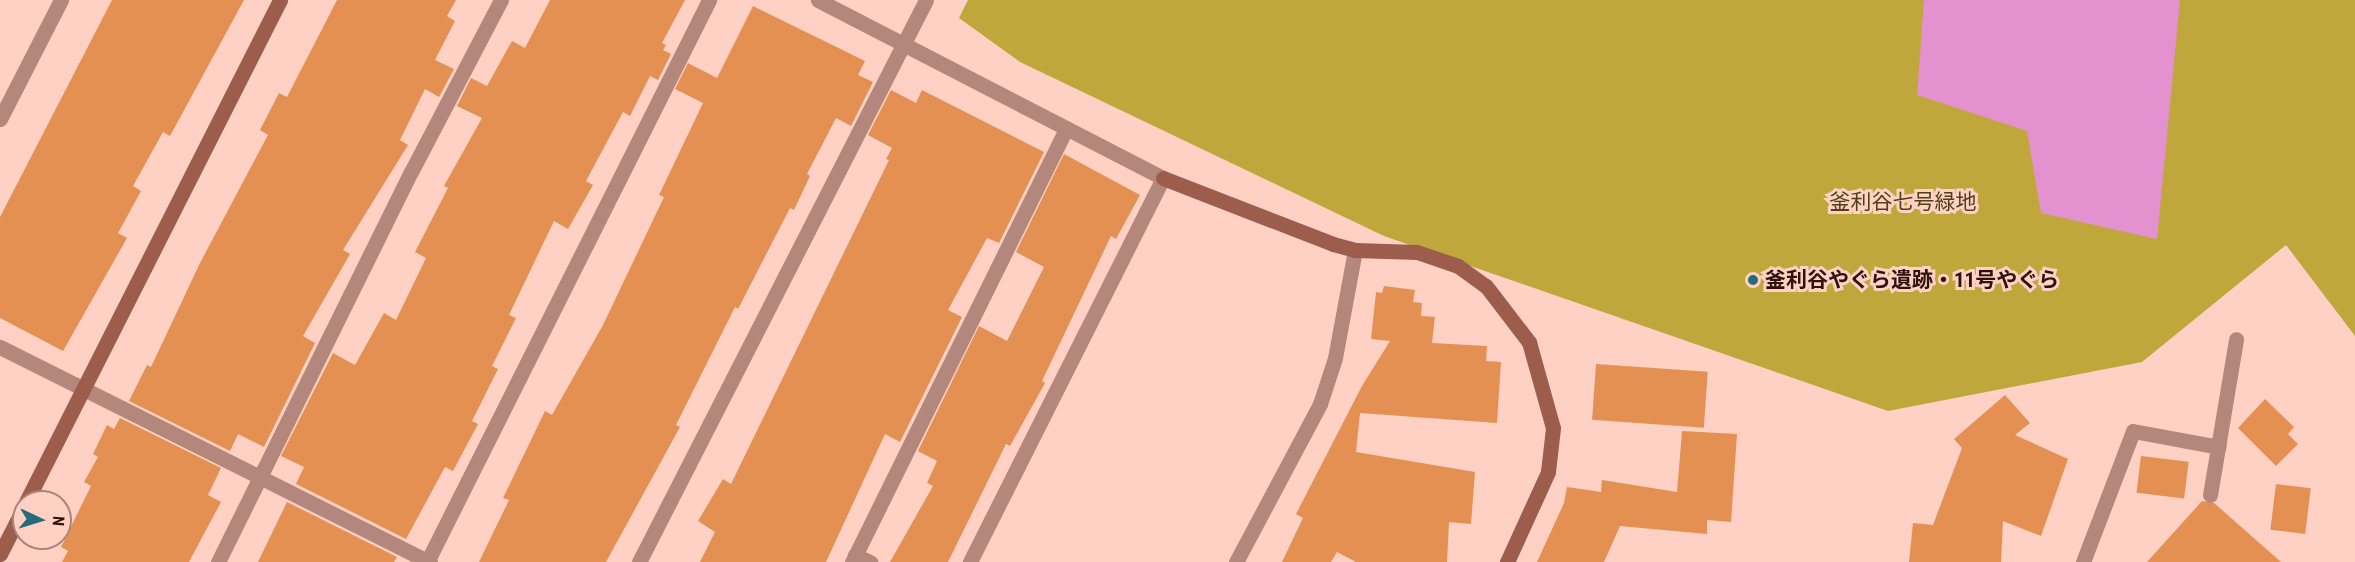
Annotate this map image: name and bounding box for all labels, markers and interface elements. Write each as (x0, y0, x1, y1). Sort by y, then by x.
park label: 釜利谷七号緑地 (1830, 189, 1976, 215)
place label: 釜利谷やぐら遺跡・11号やぐら (1765, 267, 2059, 293)
marker: 釜利谷やぐら遺跡・11号やぐら (1746, 273, 1760, 287)
north arrow (12, 490, 72, 550)
text: N (49, 516, 68, 527)

